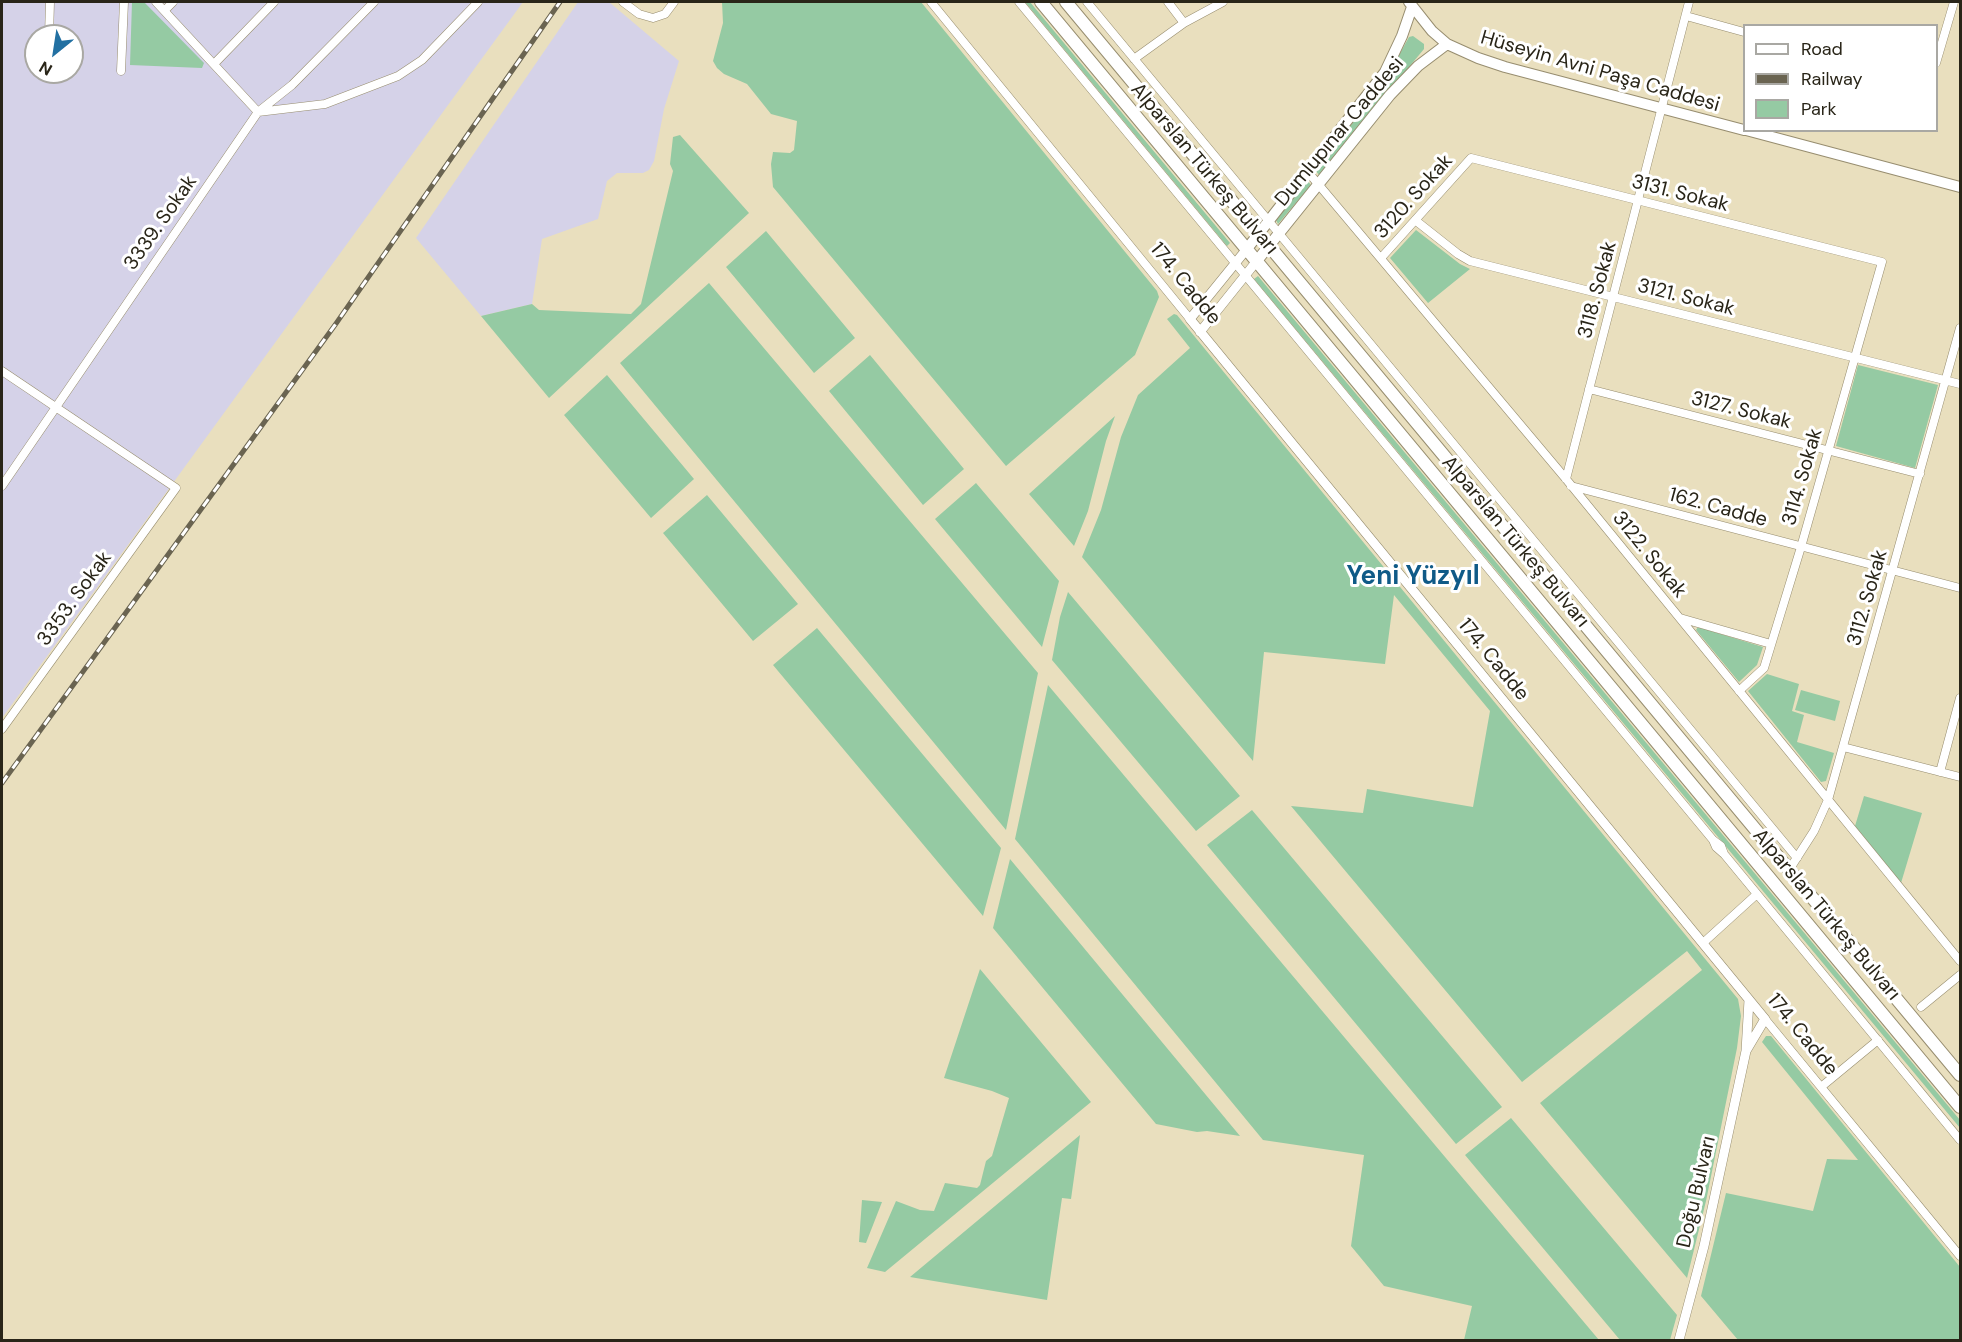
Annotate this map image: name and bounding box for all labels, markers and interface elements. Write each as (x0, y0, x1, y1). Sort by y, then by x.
north arrow (24, 24, 84, 84)
legend (1743, 24, 1938, 132)
street label: Hüseyin Avni Paşa Caddesi (1478, 26, 1722, 118)
text: Road (1801, 37, 1843, 61)
street label: Dumlupınar Caddesi (1271, 52, 1409, 212)
text: N (35, 56, 56, 80)
text: Railway (1801, 67, 1863, 91)
street label: Alparslan Türkeş Bulvarı (1125, 78, 1283, 260)
text: Park (1801, 97, 1837, 121)
street label: 3120. Sokak (1370, 150, 1458, 244)
street label: 3131. Sokak (1629, 170, 1731, 218)
street label: 3339. Sokak (119, 171, 203, 275)
street label: 174. Cadde (1145, 238, 1225, 330)
street label: 3118. Sokak (1573, 239, 1623, 341)
street label: 3121. Sokak (1635, 274, 1737, 322)
street label: 3127. Sokak (1689, 387, 1793, 435)
street label: 3114. Sokak (1778, 426, 1828, 528)
street label: Alparslan Türkeş Bulvarı (1436, 451, 1594, 633)
street label: 162. Cadde (1666, 483, 1770, 533)
street label: 3122. Sokak (1607, 507, 1691, 603)
street label: 3353. Sokak (33, 547, 117, 651)
street label: 3112. Sokak (1843, 547, 1893, 649)
district label: Yeni Yüzyıl (1346, 561, 1480, 593)
street label: 174. Cadde (1453, 614, 1533, 706)
street label: Alparslan Türkeş Bulvarı (1747, 824, 1905, 1006)
street label: 174. Cadde (1762, 989, 1842, 1081)
street label: Doğu Bulvarı (1672, 1134, 1722, 1250)

